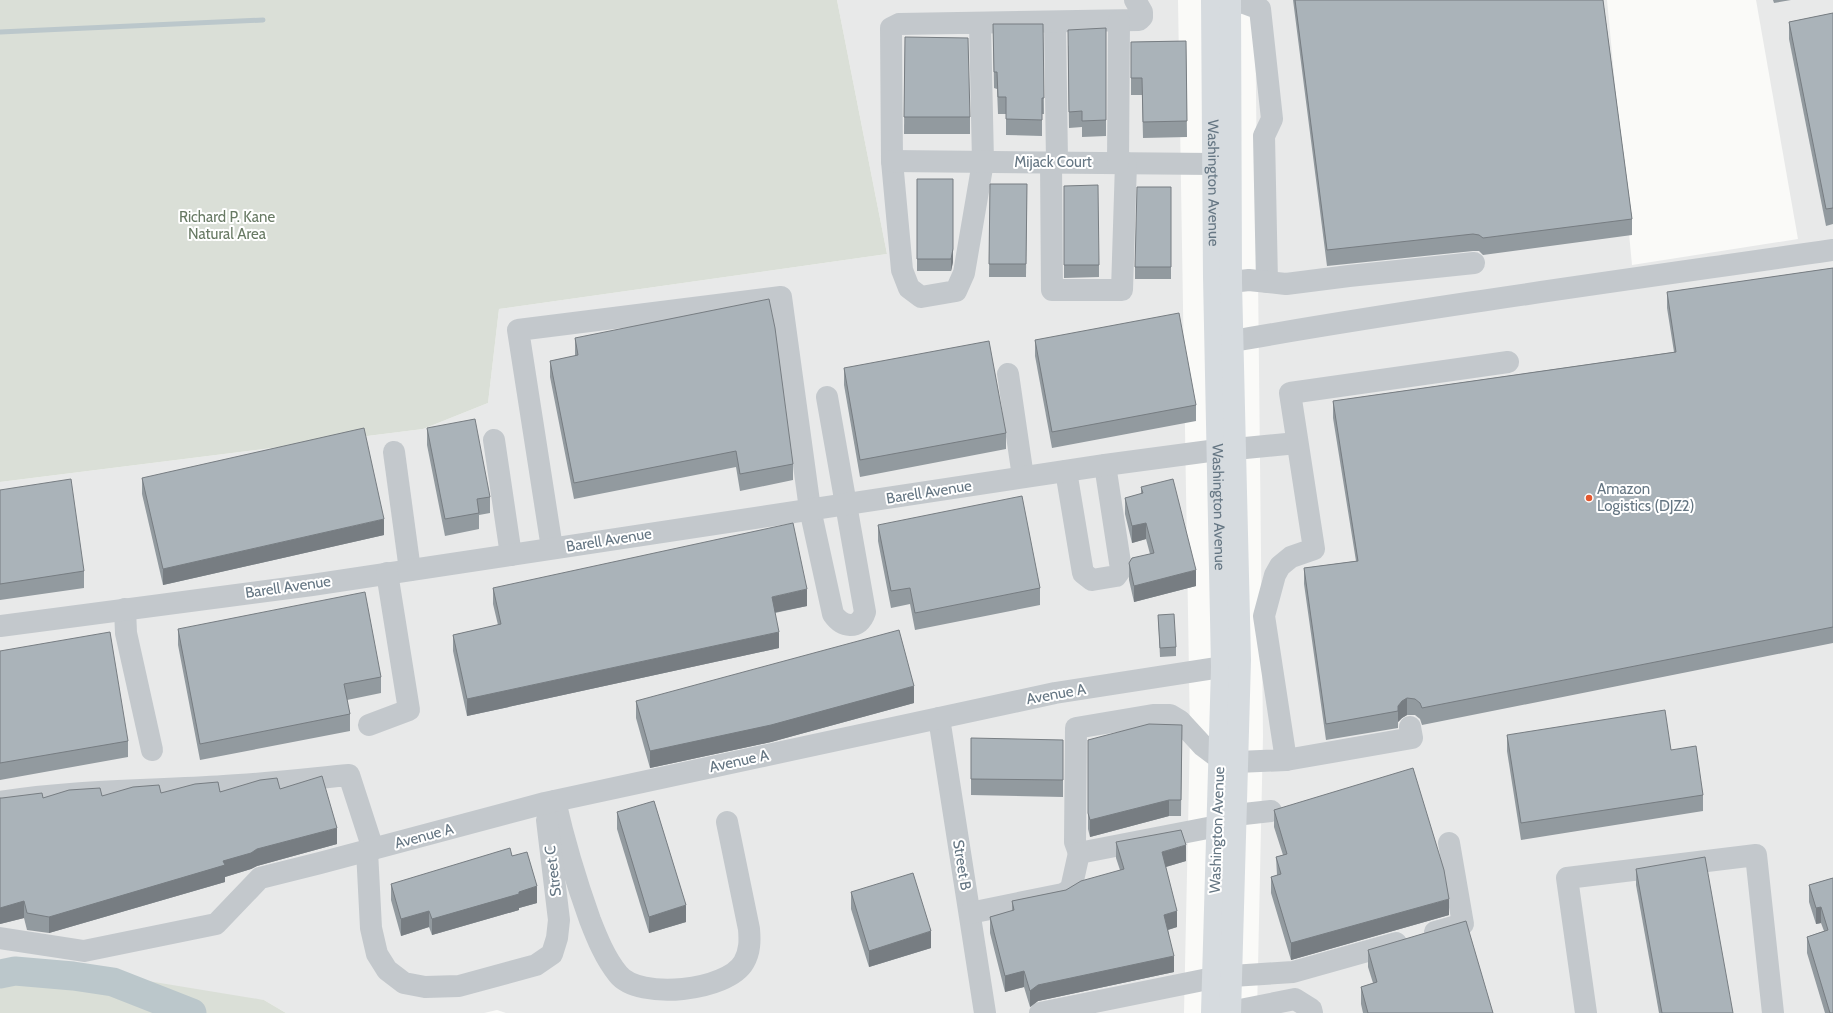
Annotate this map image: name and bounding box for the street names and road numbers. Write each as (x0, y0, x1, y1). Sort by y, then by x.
street label: Washington Avenue (1204, 120, 1223, 247)
street label: Mijack Court (1014, 153, 1092, 171)
street label: Washington Avenue (1208, 443, 1229, 571)
street label: Barell Avenue (885, 476, 973, 508)
street label: Barell Avenue (565, 524, 653, 556)
street label: Barell Avenue (244, 572, 332, 602)
street label: Avenue A (1025, 680, 1088, 708)
street label: Avenue A (708, 746, 771, 776)
street label: Washington Avenue (1206, 766, 1228, 894)
street label: Avenue A (393, 819, 456, 852)
street label: Street B (949, 838, 975, 892)
street label: Street C (541, 845, 565, 897)

